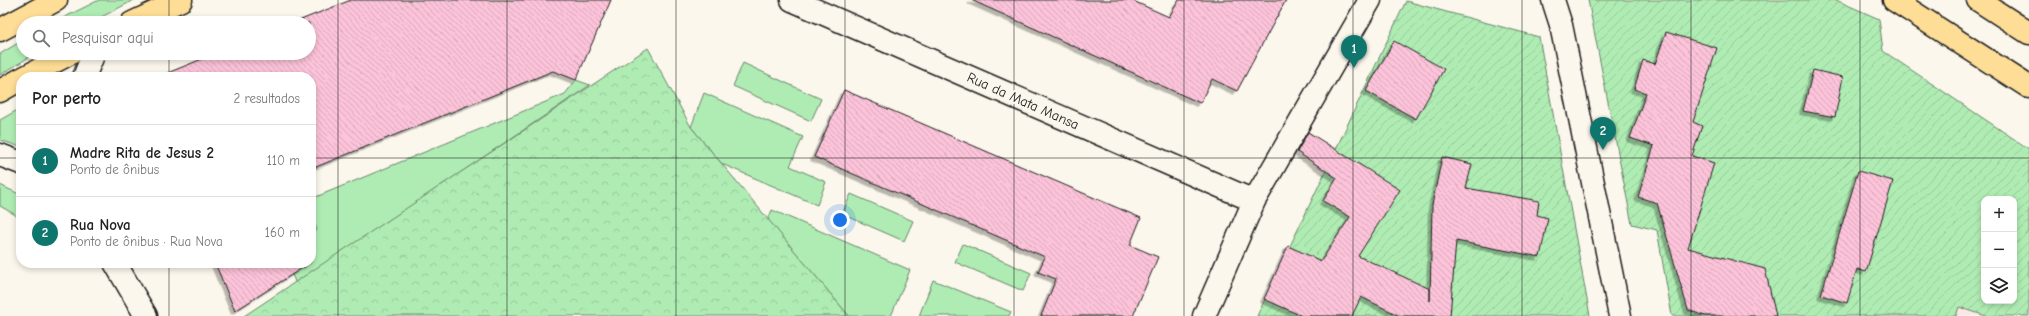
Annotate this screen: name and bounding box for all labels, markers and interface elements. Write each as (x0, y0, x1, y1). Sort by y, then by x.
search box (16, 16, 316, 60)
icon: search (30, 27, 52, 49)
text: Pesquisar aqui (62, 29, 154, 47)
pin: 1 (1341, 35, 1367, 68)
street label: Rua da Mata Mansa (964, 69, 1082, 133)
text: Por perto (32, 89, 101, 108)
text: 2 resultados (233, 91, 300, 106)
pin: 2 (1590, 117, 1616, 150)
text: Madre Rita de Jesus 2 (70, 144, 214, 162)
text: 1 (42, 153, 48, 168)
text: 110 m (267, 153, 300, 168)
text: Ponto de ônibus (70, 162, 159, 177)
map controls (1981, 196, 2017, 304)
button: + (1981, 196, 2017, 232)
your location (830, 210, 850, 230)
text: Rua Nova (70, 216, 131, 234)
text: 2 (42, 225, 48, 240)
text: 160 m (265, 225, 300, 240)
button: − (1981, 232, 2017, 268)
text: Ponto de ônibus · Rua Nova (70, 234, 223, 249)
button: layers (1981, 268, 2017, 304)

